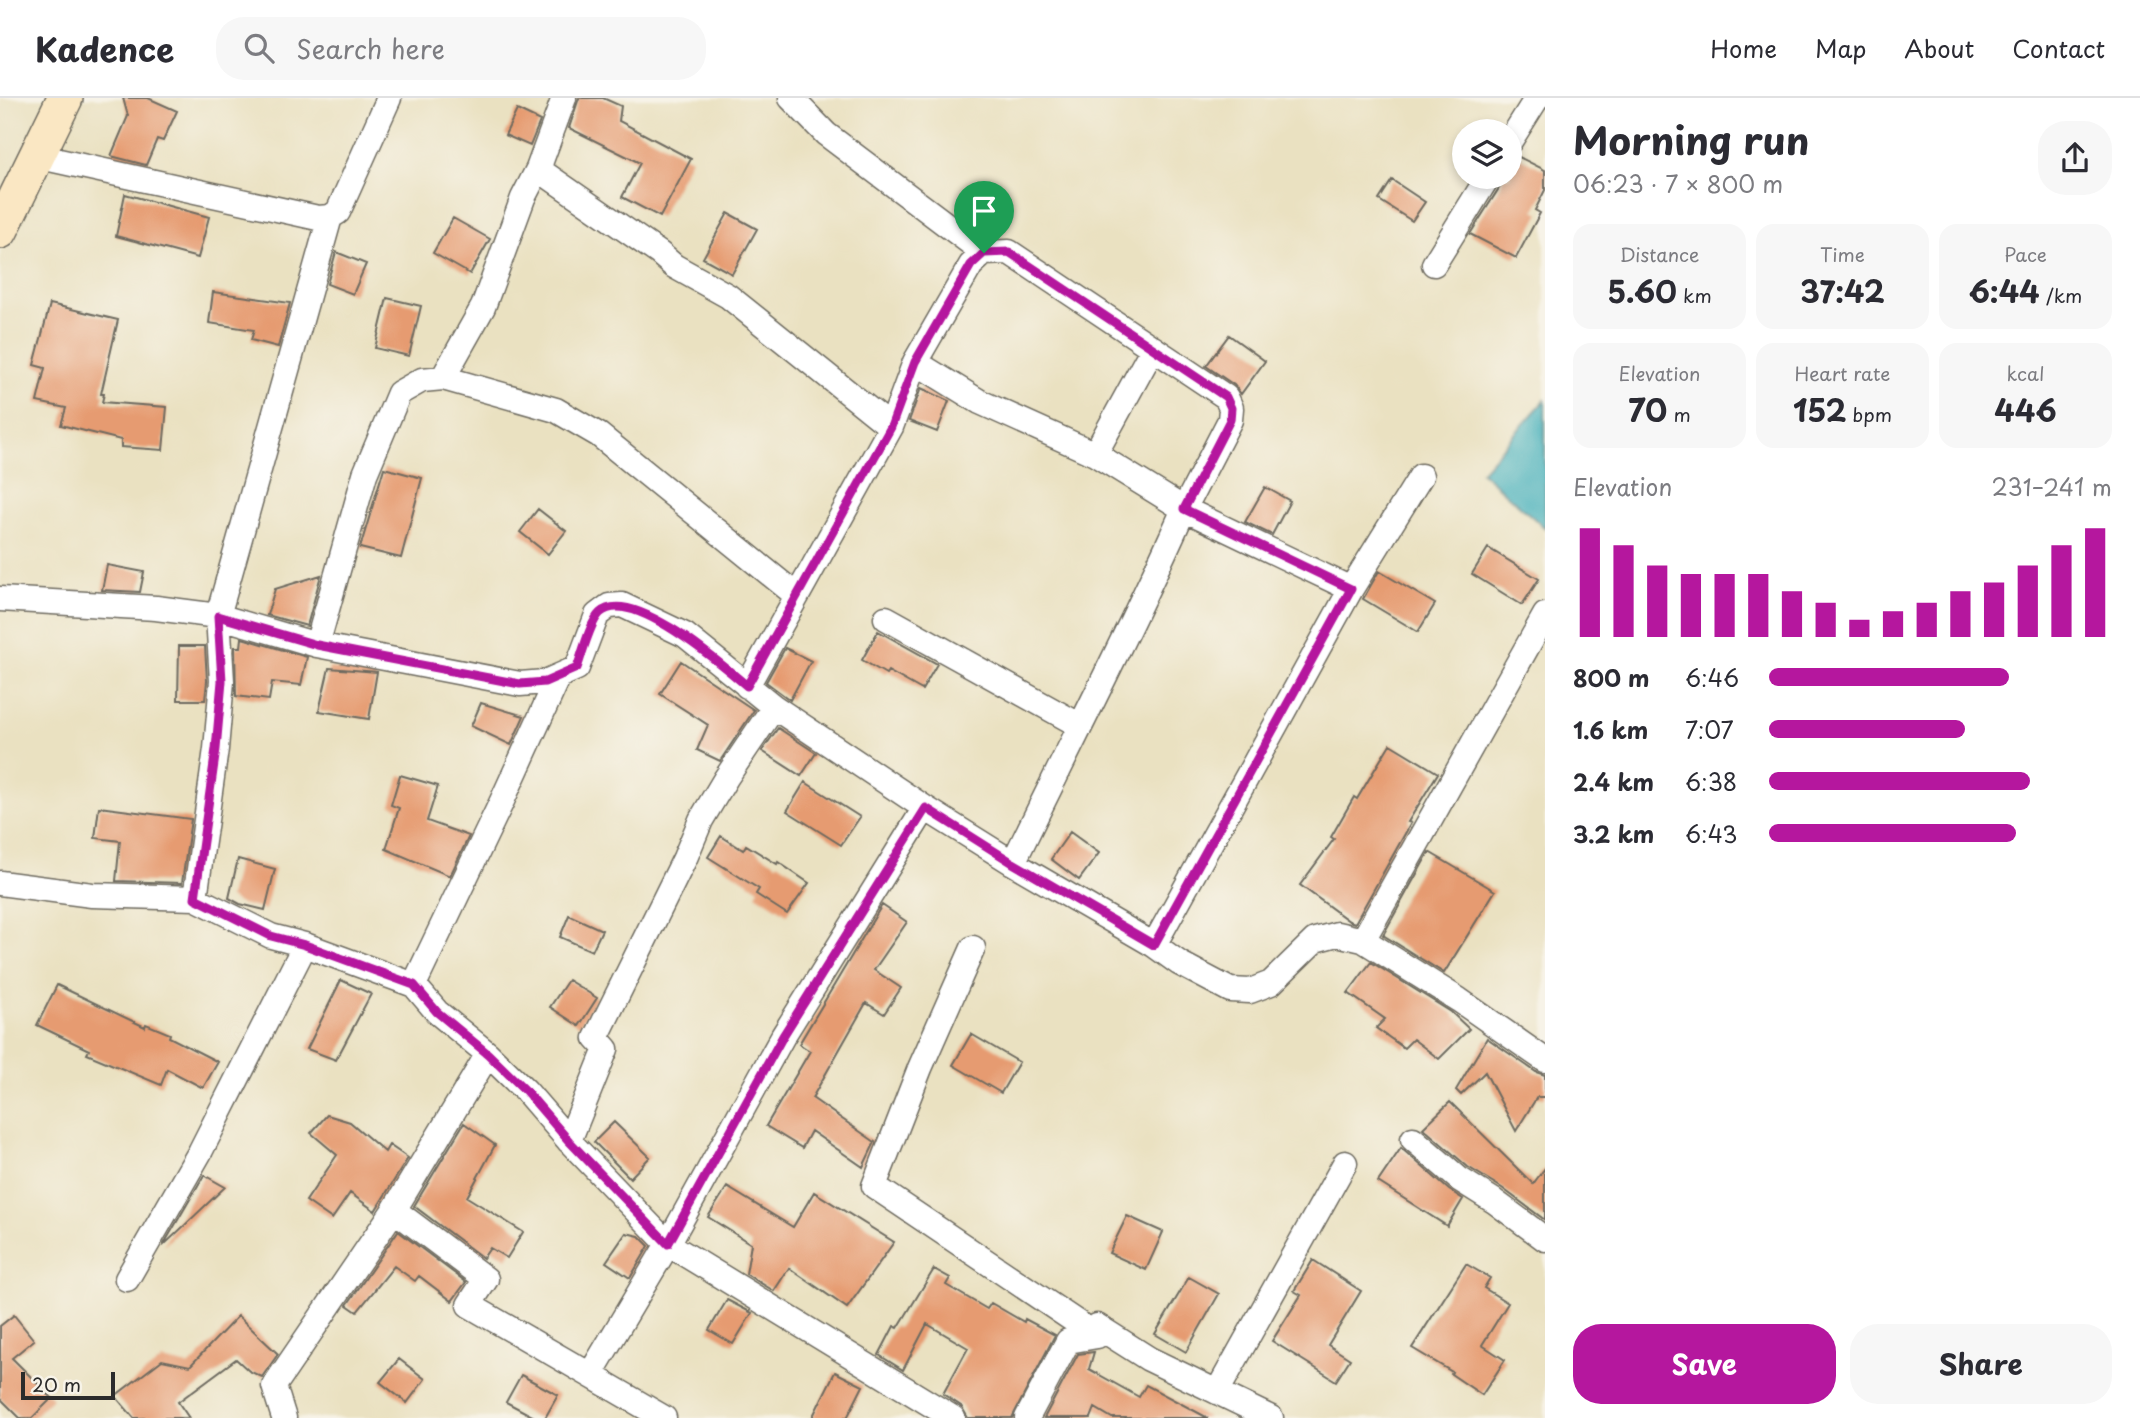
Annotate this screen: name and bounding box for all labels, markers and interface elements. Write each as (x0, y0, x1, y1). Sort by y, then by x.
search box (216, 17, 706, 80)
text: Kadence (35, 23, 174, 73)
icon: search (240, 29, 278, 67)
text: Search here (296, 29, 445, 68)
text: Home (1710, 30, 1777, 66)
text: Map (1815, 30, 1866, 66)
text: About (1904, 30, 1974, 66)
text: Contact (2012, 30, 2105, 66)
text: Morning run (1573, 111, 1809, 168)
map controls (1452, 119, 1522, 189)
button: layers (1452, 119, 1522, 189)
button: share (2038, 121, 2112, 195)
text: 06:23 · 7 × 800 m (1573, 166, 1783, 201)
pin (954, 181, 1014, 253)
icon: arrive (965, 192, 1003, 230)
text: Distance (1620, 240, 1699, 268)
text: Time (1820, 240, 1865, 268)
text: Pace (2004, 240, 2047, 268)
text: 5.60 (1607, 268, 1677, 313)
text: 37:42 (1800, 268, 1885, 313)
text: 6:44 (1969, 268, 2040, 313)
text: km (1677, 281, 1712, 309)
text: /km (2040, 281, 2082, 309)
text: Elevation (1619, 359, 1700, 387)
text: Heart rate (1795, 359, 1890, 387)
text: kcal (2007, 359, 2044, 387)
text: 70 (1628, 387, 1667, 432)
text: 152 (1793, 387, 1846, 432)
text: 446 (1994, 387, 2057, 432)
text: m (1667, 400, 1691, 428)
text: bpm (1846, 400, 1892, 428)
text: Elevation (1573, 469, 1672, 504)
text: 231–241 m (1992, 469, 2112, 504)
text: 800 m (1573, 660, 1650, 695)
text: 6:46 (1685, 660, 1739, 695)
text: 1.6 km (1573, 712, 1648, 747)
text: 7:07 (1685, 712, 1734, 747)
text: 2.4 km (1573, 764, 1654, 799)
text: 6:38 (1685, 764, 1737, 799)
text: 3.2 km (1573, 816, 1654, 851)
text: 6:43 (1685, 816, 1738, 851)
button: Save (1573, 1324, 1836, 1404)
button: Share (1850, 1324, 2112, 1404)
scale bar (21, 1369, 116, 1401)
text: 20 m (32, 1370, 81, 1398)

